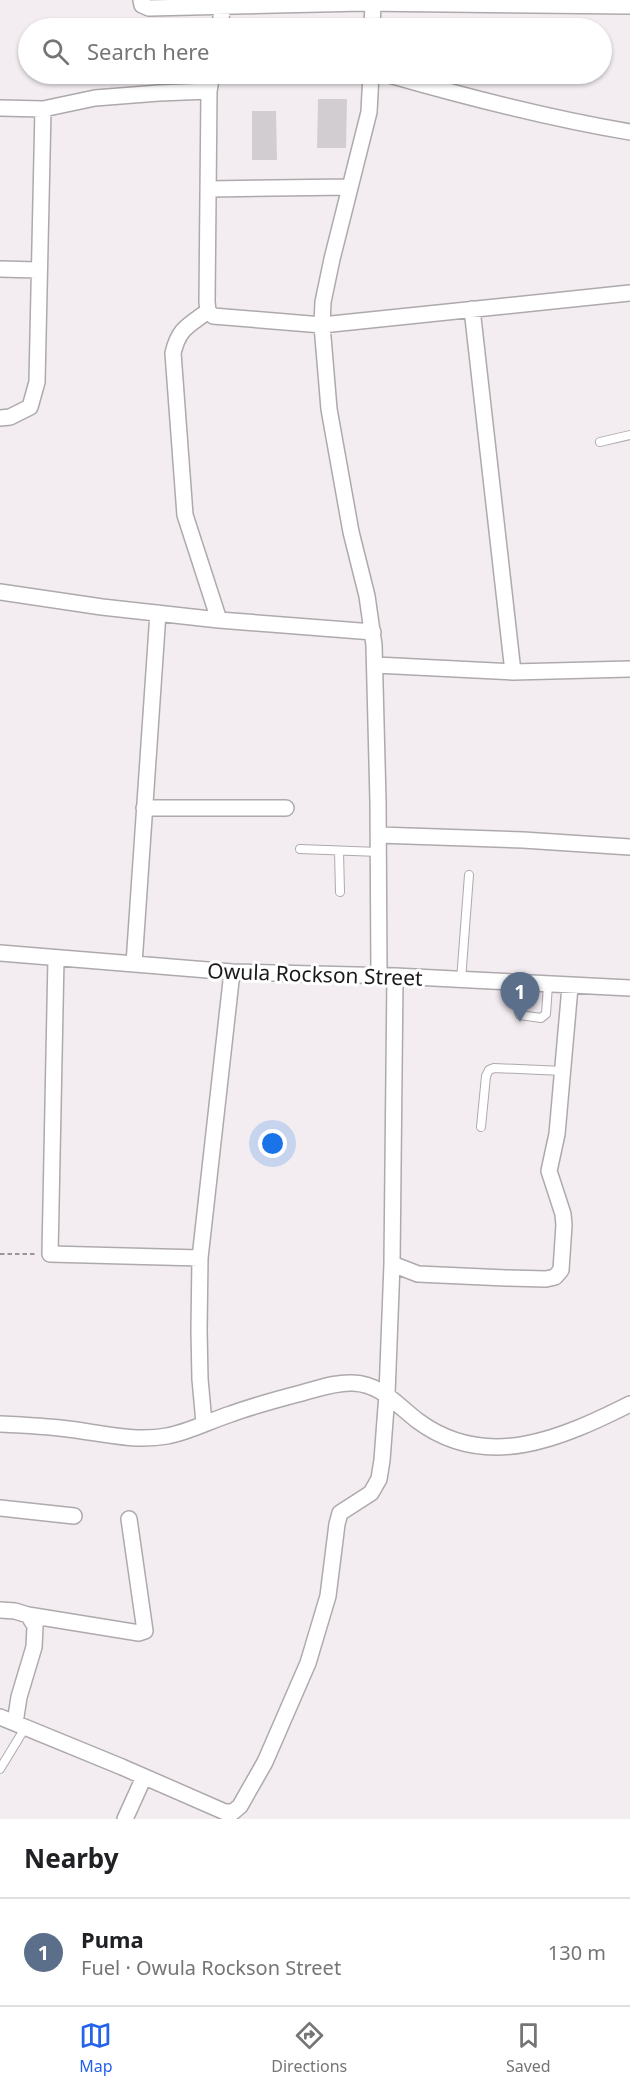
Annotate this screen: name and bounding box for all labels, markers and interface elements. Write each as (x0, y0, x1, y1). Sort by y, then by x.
search box (18, 18, 612, 84)
icon: search (39, 35, 72, 68)
text: Search here (87, 36, 209, 66)
street label: Owula Rockson Street (207, 956, 424, 992)
pin: 1 (500, 972, 540, 1022)
your location (258, 1129, 287, 1158)
text: Nearby (24, 1840, 119, 1876)
text: Puma (81, 1924, 144, 1954)
text: 1 (38, 1939, 49, 1966)
text: 130 m (548, 1939, 606, 1966)
text: Fuel · Owula Rockson Street (81, 1954, 341, 1981)
tab: Map (79, 2019, 113, 2077)
tab: Directions (271, 2019, 347, 2077)
tab: Saved (506, 2019, 551, 2077)

